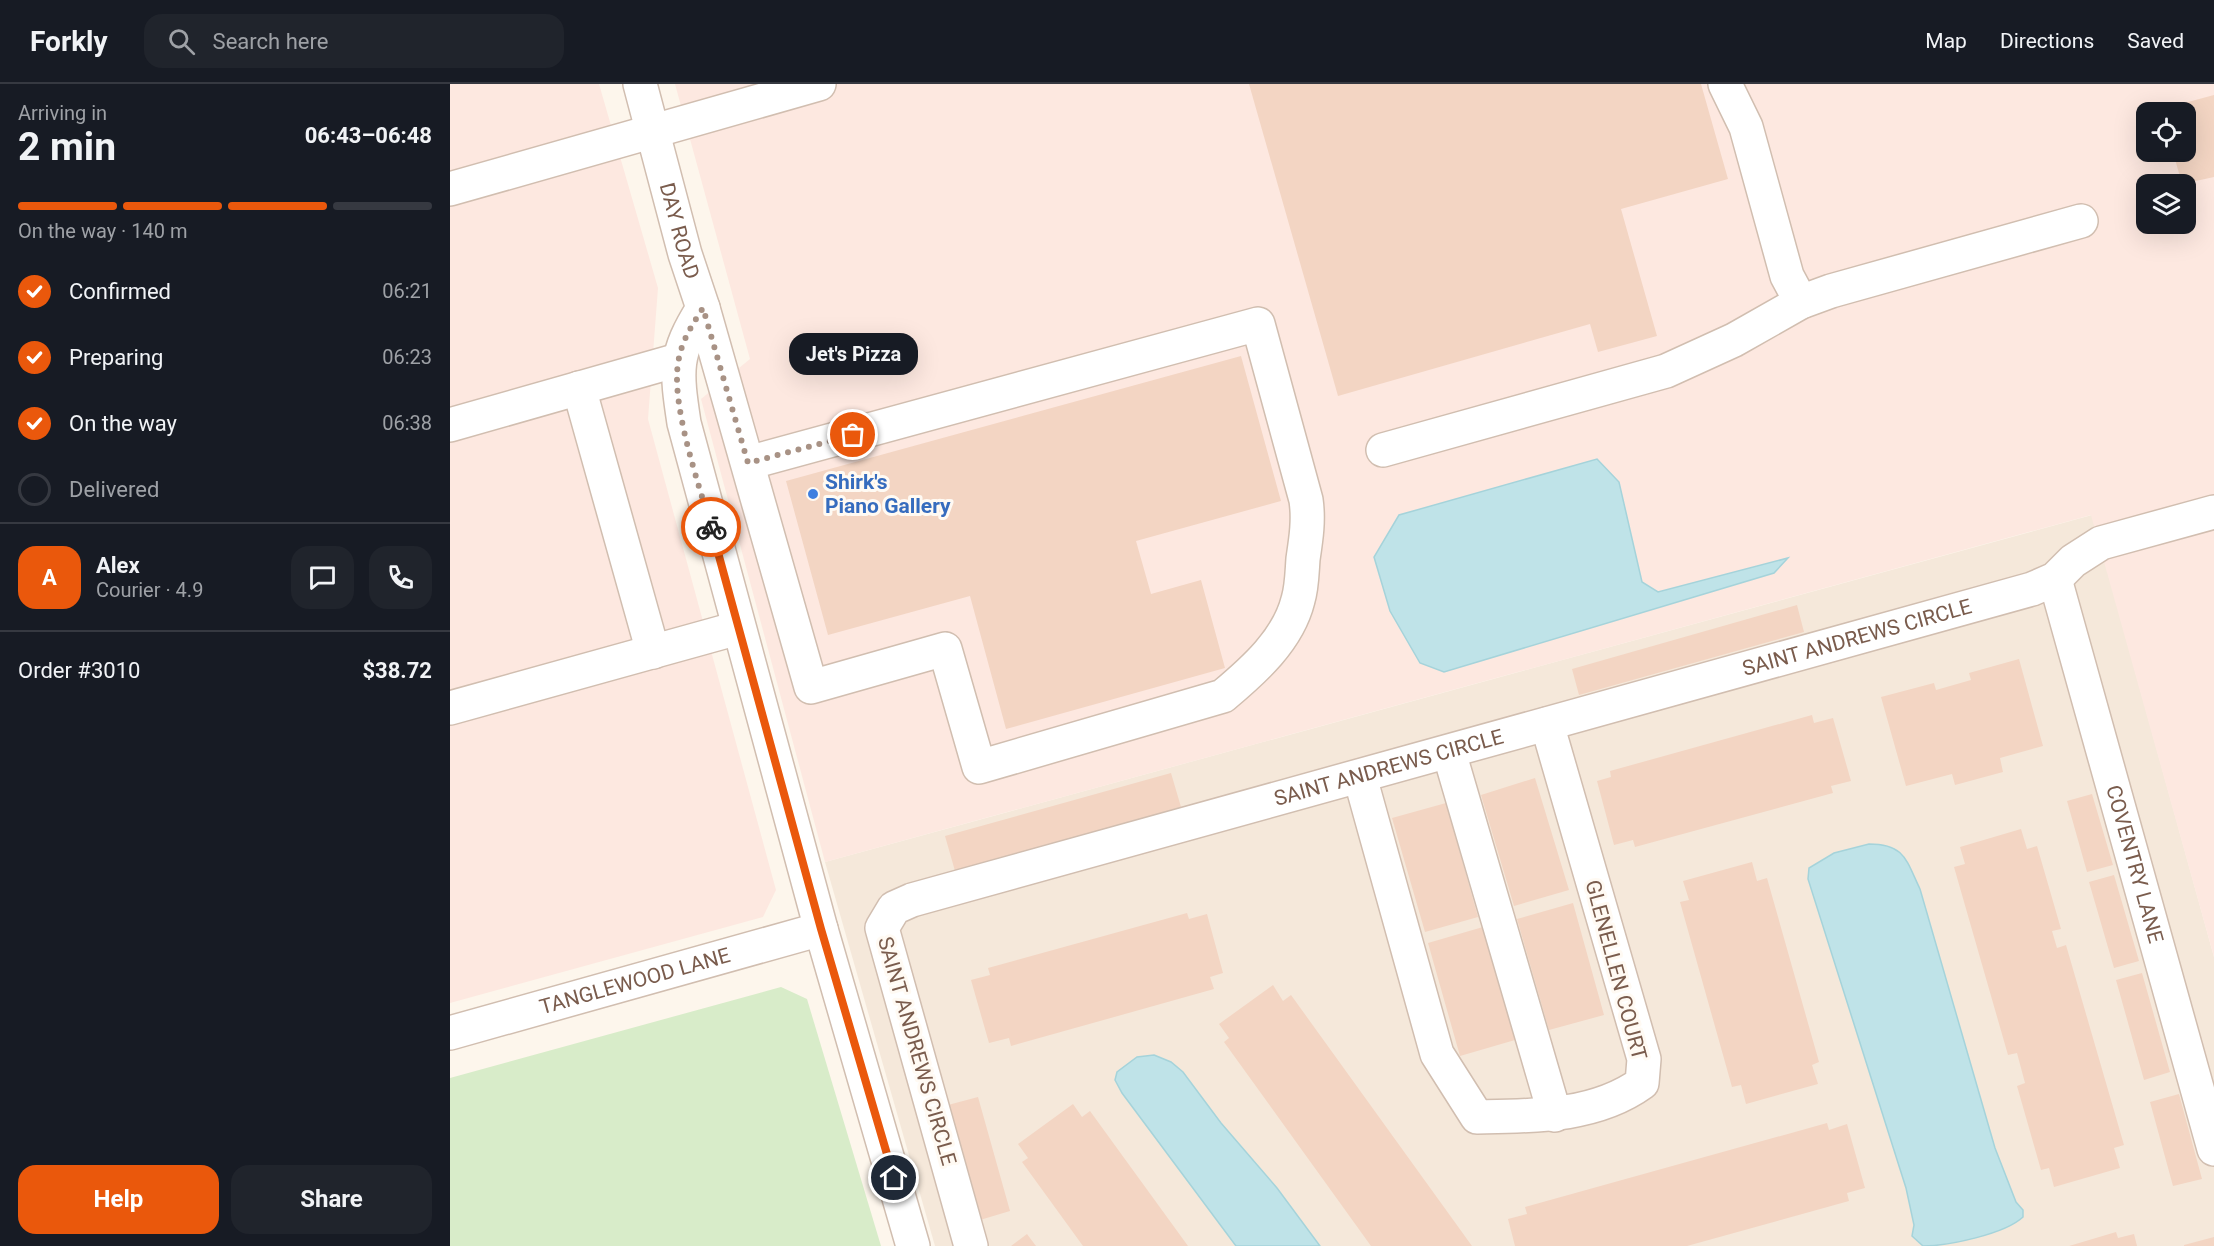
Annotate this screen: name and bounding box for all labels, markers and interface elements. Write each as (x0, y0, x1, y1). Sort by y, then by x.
search box (144, 14, 564, 68)
text: Forkly (30, 25, 108, 58)
icon: search (165, 25, 198, 58)
text: Search here (213, 29, 328, 54)
text: Map (1925, 29, 1967, 53)
text: Directions (2000, 29, 2094, 53)
text: Saved (2127, 29, 2184, 53)
text: Arriving in (18, 101, 107, 125)
map controls (2136, 102, 2196, 234)
button: locate (2136, 102, 2196, 162)
text: 06:43–06:48 (305, 123, 432, 148)
text: 2 min (18, 124, 116, 170)
button: layers (2136, 174, 2196, 234)
street label: DAY ROAD (655, 180, 704, 282)
text: On the way · 140 m (18, 219, 187, 243)
icon: check (18, 275, 51, 308)
text: Confirmed (69, 279, 171, 304)
text: 06:21 (382, 279, 432, 303)
callout: Jet's Pizza (788, 333, 918, 375)
icon: check (18, 341, 51, 374)
text: Jet's Pizza (806, 342, 901, 366)
text: Preparing (69, 345, 163, 370)
text: 06:23 (382, 345, 432, 369)
icon: check (18, 407, 51, 440)
pin (827, 409, 878, 460)
text: On the way (69, 411, 177, 436)
text: 06:38 (382, 411, 432, 435)
icon: bag (836, 418, 869, 451)
place label: Shirk's Piano Gallery (825, 470, 951, 518)
text: Delivered (69, 477, 159, 502)
marker: Shirk's Piano Gallery (806, 487, 820, 501)
courier (681, 497, 741, 557)
icon: bike (695, 511, 728, 544)
button: chat (291, 546, 354, 609)
button: phone (369, 546, 432, 609)
text: Alex (96, 553, 140, 578)
text: A (42, 565, 57, 590)
text: Courier · 4.9 (96, 578, 203, 602)
street label: SAINT ANDREWS CIRCLE (1740, 594, 1974, 681)
text: Order #3010 (18, 658, 140, 683)
text: $38.72 (363, 658, 432, 683)
street label: SAINT ANDREWS CIRCLE (1271, 724, 1506, 811)
street label: COVENTRY LANE (2101, 782, 2168, 946)
street label: GLENELLEN COURT (1580, 877, 1652, 1063)
street label: SAINT ANDREWS CIRCLE (873, 934, 961, 1168)
street label: TANGLEWOOD LANE (537, 943, 733, 1019)
pin (868, 1152, 919, 1203)
icon: home (877, 1161, 910, 1194)
button: Help (18, 1165, 219, 1234)
button: Share (231, 1165, 432, 1234)

